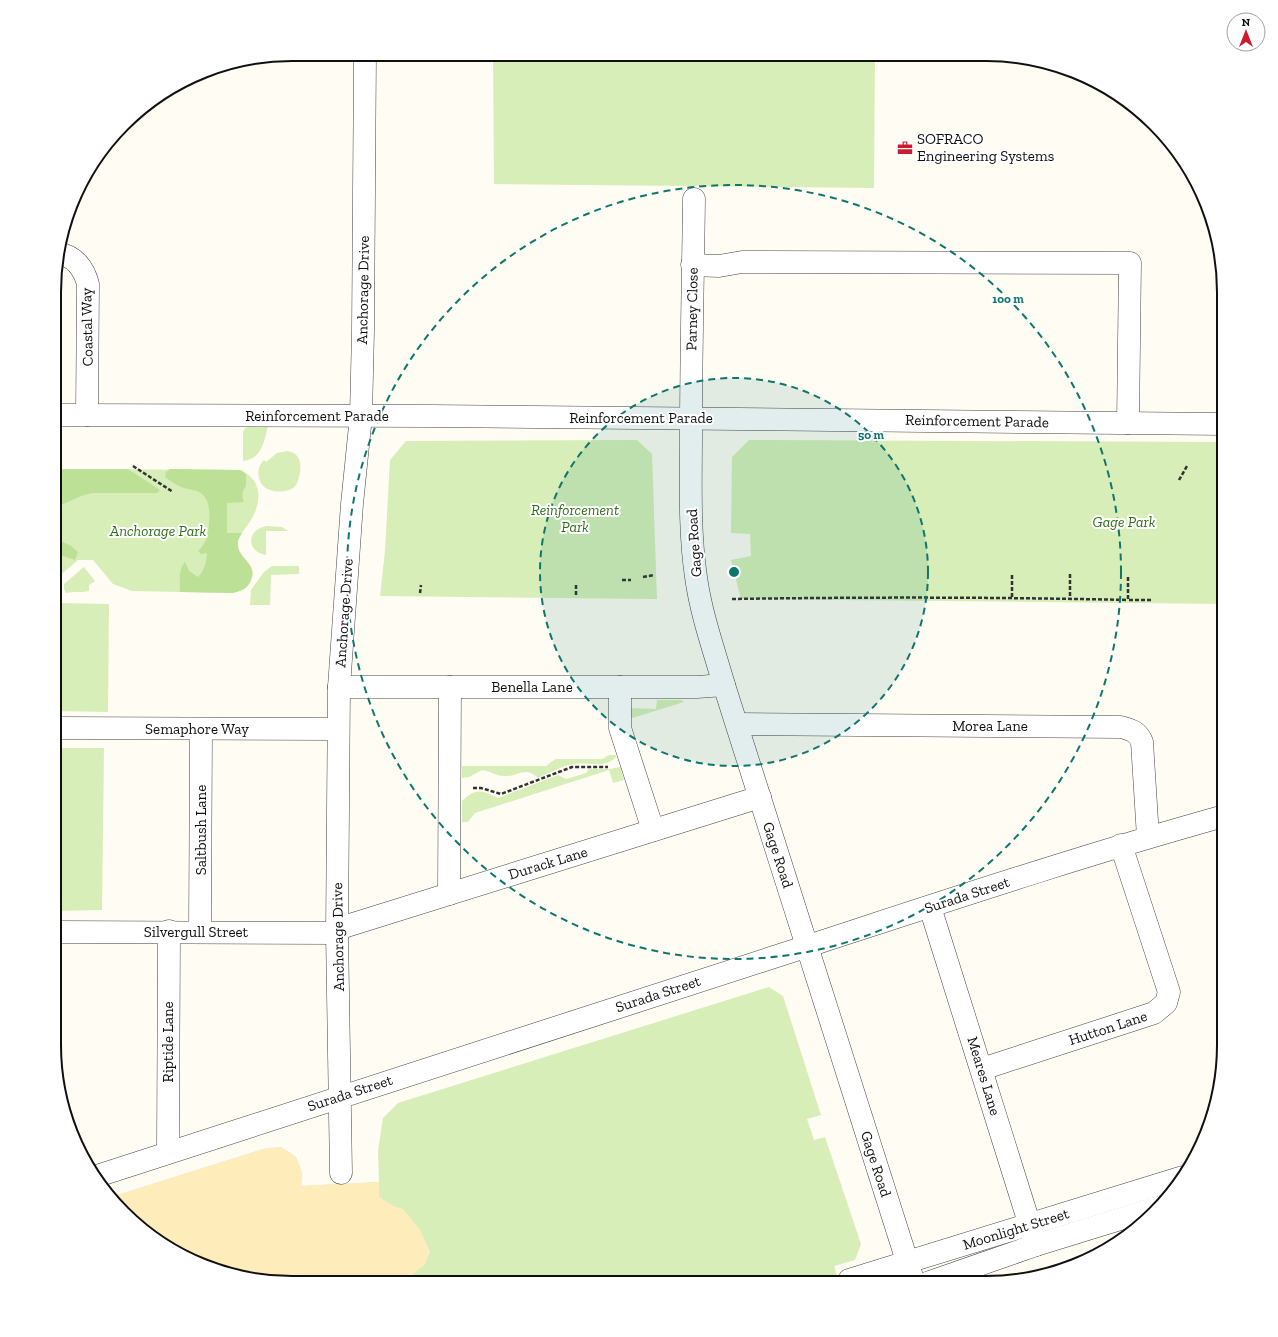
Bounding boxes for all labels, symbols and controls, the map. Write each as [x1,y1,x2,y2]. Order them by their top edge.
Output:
north arrow [1226,12,1266,52]
text: N [1242,16,1251,29]
place label: SOFRACO Engineering Systems [917,130,1054,165]
office icon: SOFRACO Engineering Systems [896,139,914,157]
street label: Anchorage Drive [353,235,373,345]
street label: Parney Close [682,267,702,351]
street label: Coastal Way [77,287,97,367]
text: 100 m [992,292,1024,306]
street label: Reinforcement Parade [245,407,389,425]
street label: Reinforcement Parade [569,409,713,427]
street label: Reinforcement Parade [905,411,1049,431]
text: 50 m [858,428,884,442]
park label: Reinforcement Park [531,501,619,536]
street label: Gage Road [683,507,705,578]
park label: Gage Park [1093,513,1156,531]
park label: Anchorage Park [109,522,207,540]
street label: Anchorage Drive [331,558,357,668]
centre of rings [727,565,741,579]
street label: Benella Lane [491,678,573,696]
street label: Morea Lane [952,717,1028,735]
street label: Semaphore Way [145,720,249,738]
street label: Saltbush Lane [192,785,210,875]
street label: Gage Road [759,820,797,891]
street label: Durack Lane [506,842,590,884]
street label: Surada Street [922,873,1012,917]
street label: Anchorage Drive [328,882,348,992]
street label: Silvergull Street [144,923,249,941]
street label: Surada Street [613,972,703,1016]
street label: Riptide Lane [159,1001,177,1083]
street label: Hutton Lane [1067,1007,1149,1049]
street label: Meares Lane [963,1034,1005,1118]
street label: Surada Street [305,1071,395,1115]
street label: Gage Road [857,1129,895,1200]
street label: Moonlight Street [961,1204,1072,1254]

